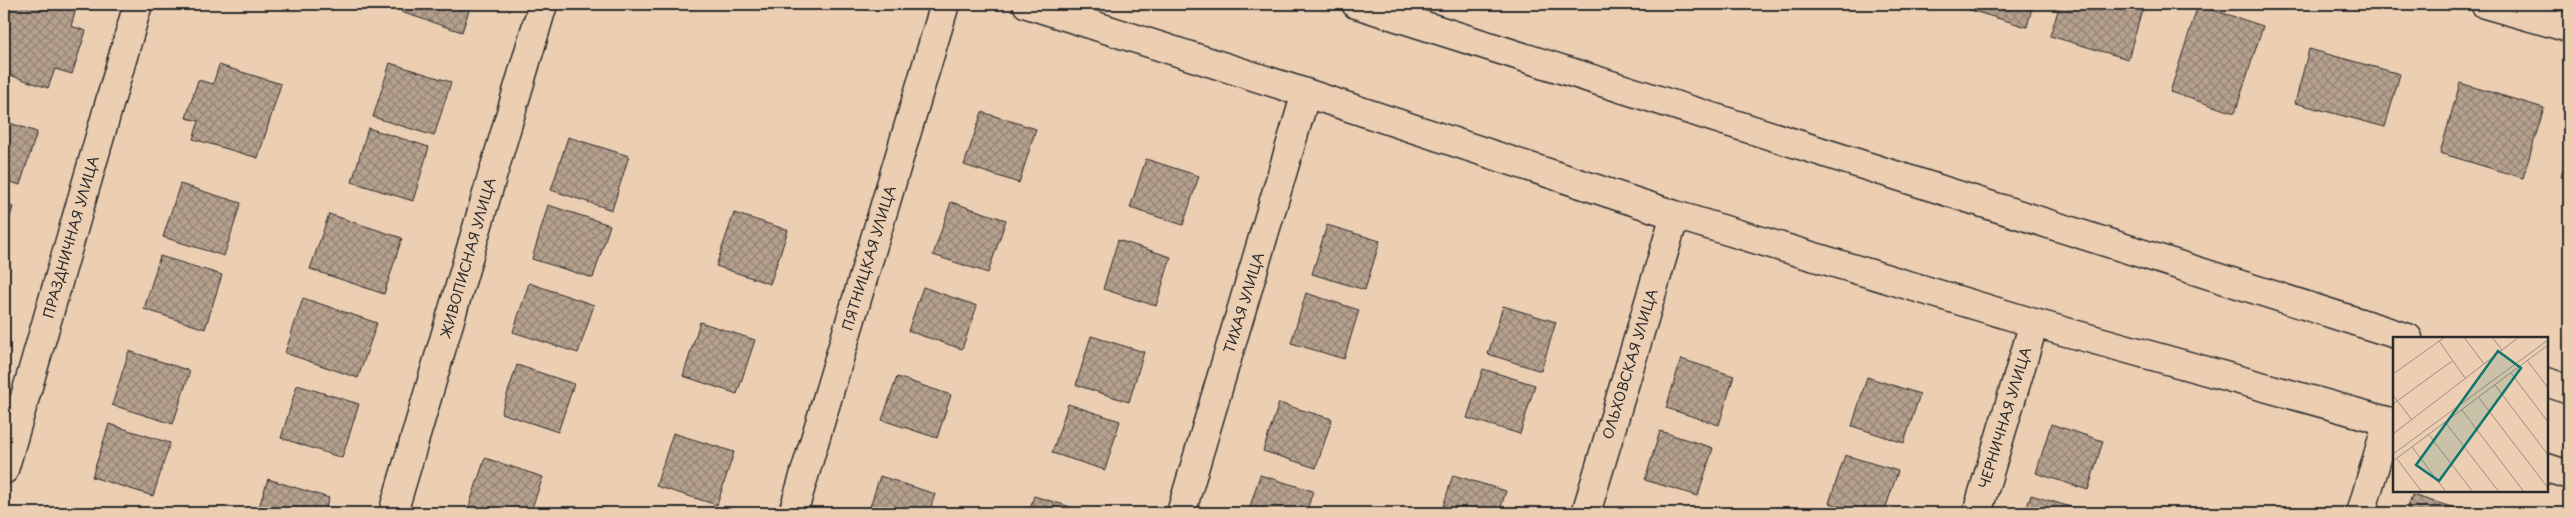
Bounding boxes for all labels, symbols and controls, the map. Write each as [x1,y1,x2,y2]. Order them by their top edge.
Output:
street label: ПРАЗДНИЧНАЯ УЛИЦА [37,153,104,321]
street label: ЖИВОПИСНАЯ УЛИЦА [435,175,501,341]
street label: ПЯТНИЦКАЯ УЛИЦА [836,183,901,333]
street label: ТИХАЯ УЛИЦА [1218,249,1269,356]
street label: ОЛЬХОВСКАЯ УЛИЦА [1597,286,1663,442]
inset map [2393,337,2548,492]
street label: ЧЕРНИЧНАЯ УЛИЦА [1973,344,2036,491]

